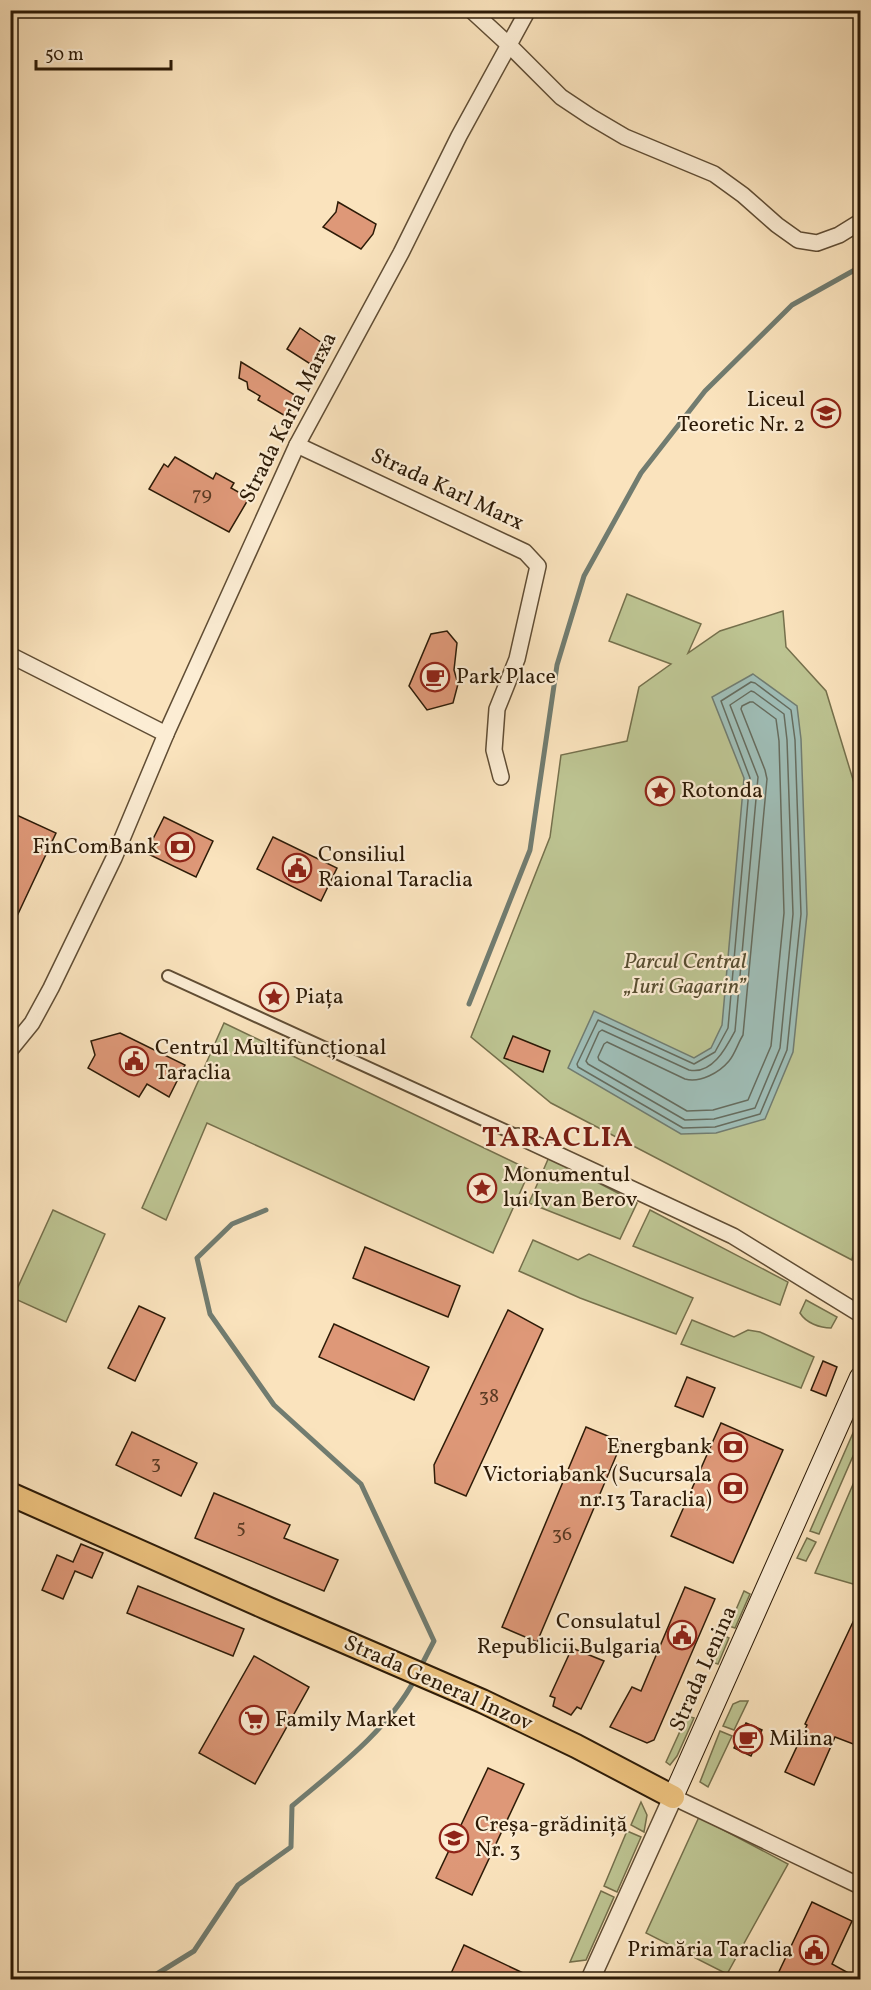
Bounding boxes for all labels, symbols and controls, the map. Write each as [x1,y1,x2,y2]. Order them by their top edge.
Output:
scale bar [36,33,171,71]
text: 50 m [45,43,84,68]
street label: Strada Karla Marxa [233,327,345,509]
place label: Liceul Teoretic Nr. 2 [677,385,805,441]
school or university icon: Liceul Teoretic Nr. 2 [810,397,842,429]
street label: Strada Karl Marx [365,441,529,539]
house number: 79 [192,481,212,509]
cafe icon: Park Place [419,661,451,693]
place label: Park Place [456,662,556,693]
place icon: Rotonda [644,775,676,807]
place label: Rotonda [681,776,763,807]
bank icon: FinComBank [164,831,196,863]
place label: FinComBank [32,832,159,863]
place label: Consiliul Raional Taraclia [318,840,473,896]
public building icon: Consiliul Raional Taraclia [281,852,313,884]
park label: Parcul Central „Iuri Gagarin” [623,947,747,1003]
place icon: Piața [258,981,290,1013]
place label: Piața [295,982,344,1013]
place label: Centrul Multifuncțional Taraclia [155,1033,386,1089]
public building icon: Centrul Multifuncțional Taraclia [118,1045,150,1077]
district label: TARACLIA [482,1119,634,1158]
place label: Monumentul lui Ivan Berov [503,1160,638,1216]
place icon: Monumentul lui Ivan Berov [466,1172,498,1204]
house number: 38 [479,1383,499,1411]
bank icon: Energbank [717,1431,749,1463]
place label: Energbank [607,1432,712,1463]
house number: 3 [151,1450,161,1478]
place label: Victoriabank (Sucursala nr.13 Taraclia) [483,1460,712,1516]
bank icon: Victoriabank (Sucursala nr.13 Taraclia) [717,1472,749,1504]
house number: 5 [236,1514,246,1542]
house number: 36 [552,1521,572,1549]
street label: Strada Lenina [663,1601,746,1737]
place label: Consulatul Republicii Bulgaria [477,1607,661,1663]
public building icon: Consulatul Republicii Bulgaria [666,1619,698,1651]
street label: Strada General Inzov [338,1628,538,1740]
supermarket icon: Family Market [238,1704,270,1736]
place label: Family Market [275,1705,416,1736]
cafe icon: Milina [732,1723,764,1755]
place label: Milina [769,1724,833,1755]
place label: Creșa-grădiniță Nr. 3 [475,1810,628,1866]
school or university icon: Creșa-grădiniță Nr. 3 [438,1822,470,1854]
public building icon: Primăria Taraclia [798,1934,830,1966]
place label: Primăria Taraclia [627,1935,793,1966]

